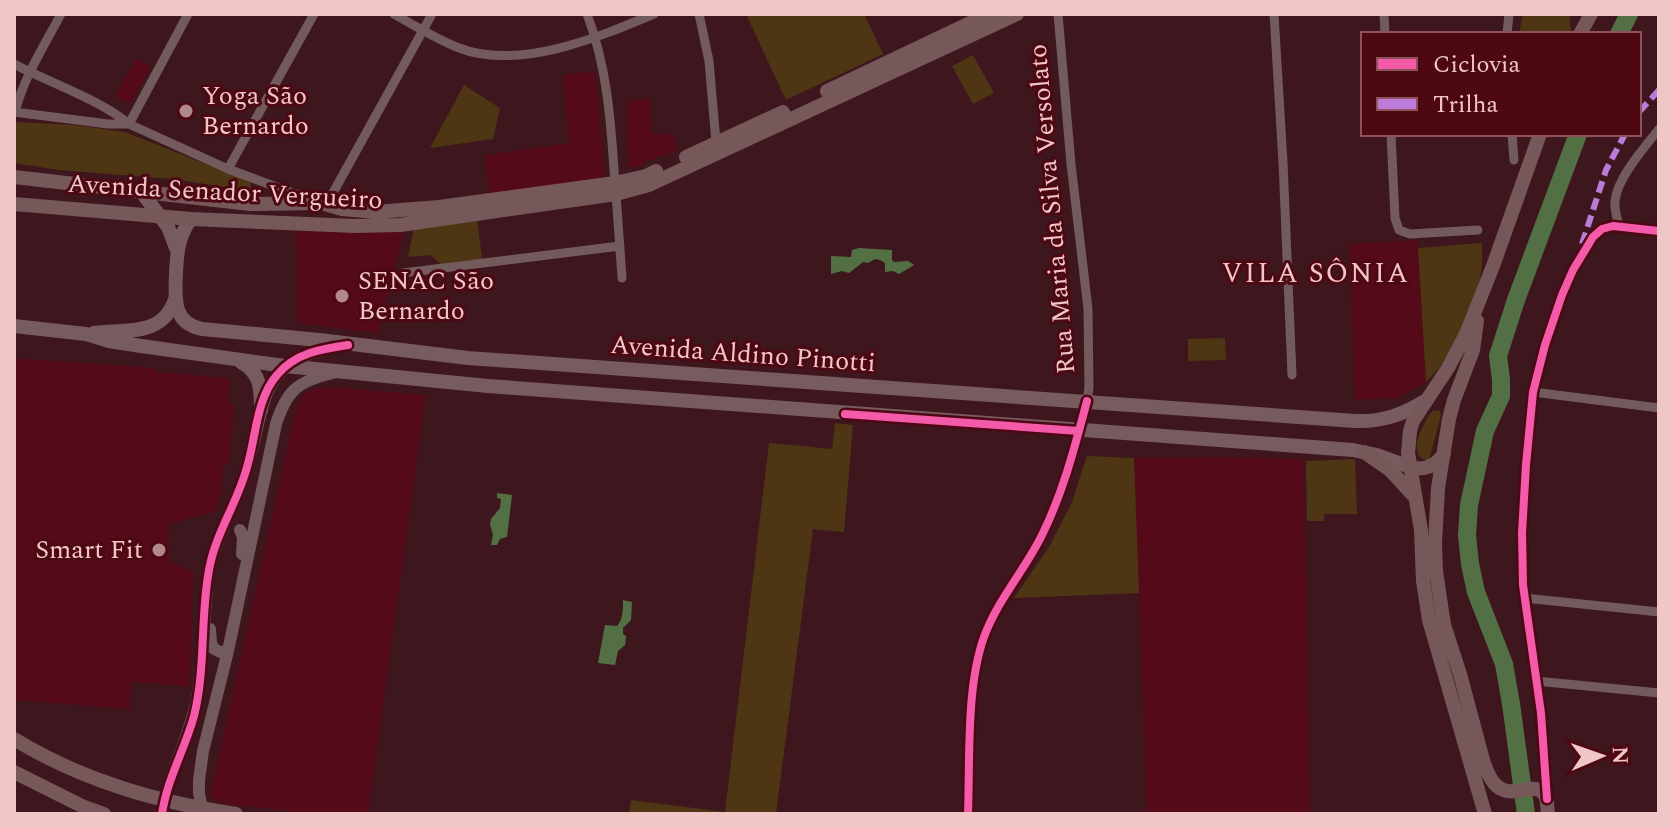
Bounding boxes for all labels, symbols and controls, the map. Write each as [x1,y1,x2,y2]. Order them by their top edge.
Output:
legend [1361,32,1641,136]
street label: Rua Maria da Silva Versolato [1018,42,1086,376]
text: Ciclovia [1433,47,1520,83]
place label: Yoga São Bernardo [202,76,309,146]
text: Trilha [1433,87,1498,123]
marker: Yoga São Bernardo [177,102,195,120]
street label: Avenida Senador Vergueiro [67,164,383,220]
district label: VILA SÔNIA [1222,252,1410,295]
place label: SENAC São Bernardo [358,261,494,331]
marker: SENAC São Bernardo [333,287,351,305]
street label: Avenida Aldino Pinotti [609,325,877,383]
place label: Smart Fit [35,530,143,570]
marker: Smart Fit [150,541,168,559]
north arrow [1561,716,1641,796]
text: N [1603,746,1636,765]

